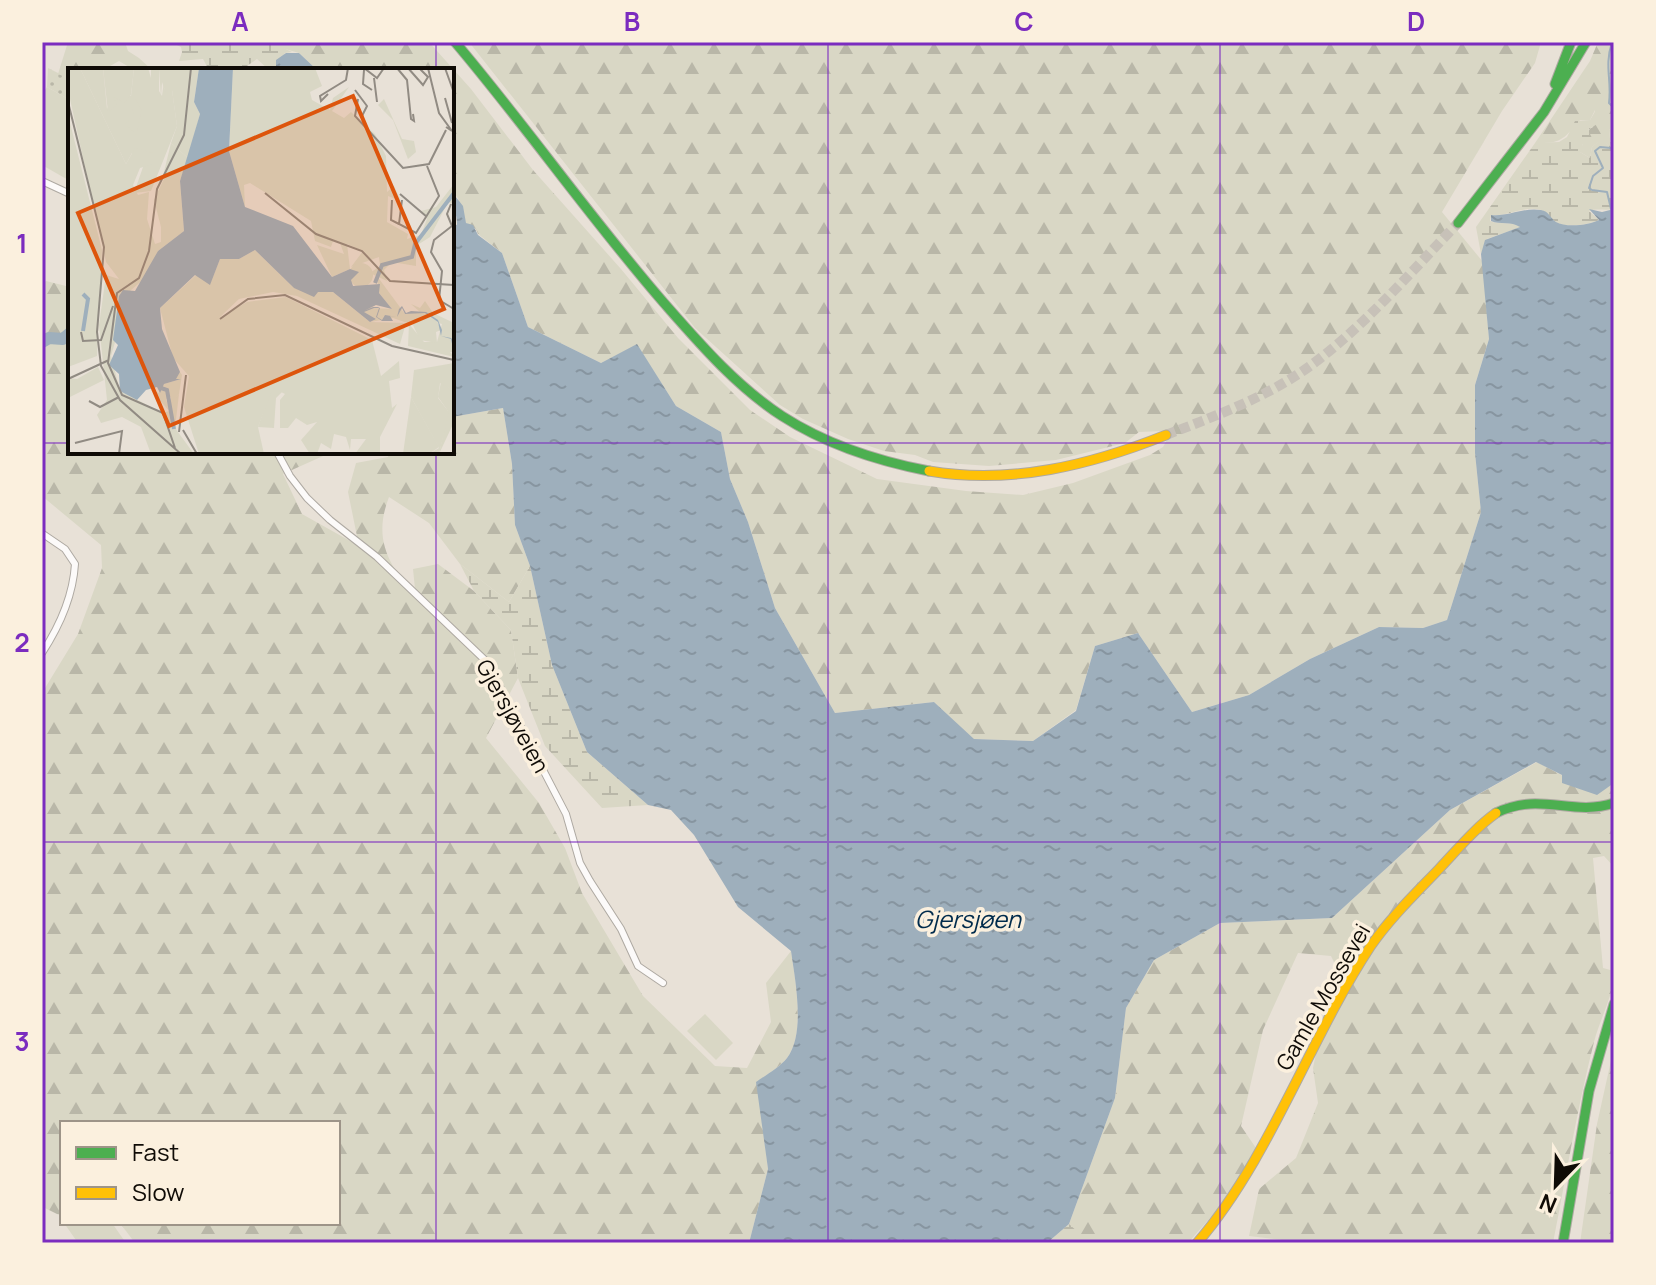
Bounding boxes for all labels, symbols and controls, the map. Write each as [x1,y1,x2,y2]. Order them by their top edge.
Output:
text: A [231,3,249,39]
text: B [624,3,640,39]
text: C [1014,3,1034,39]
text: D [1407,3,1425,39]
inset map [68,68,454,454]
text: 1 [16,225,28,261]
text: 2 [14,624,30,660]
street label: Gjersjøveien [469,654,557,778]
water label: Gjersjøen [915,902,1022,935]
street label: Gamle Mossevei [1269,918,1377,1076]
text: 3 [14,1023,30,1059]
legend [60,1121,340,1225]
text: Fast [132,1135,179,1168]
north arrow [1516,1145,1596,1225]
text: Slow [132,1175,185,1208]
text: N [1535,1187,1561,1220]

